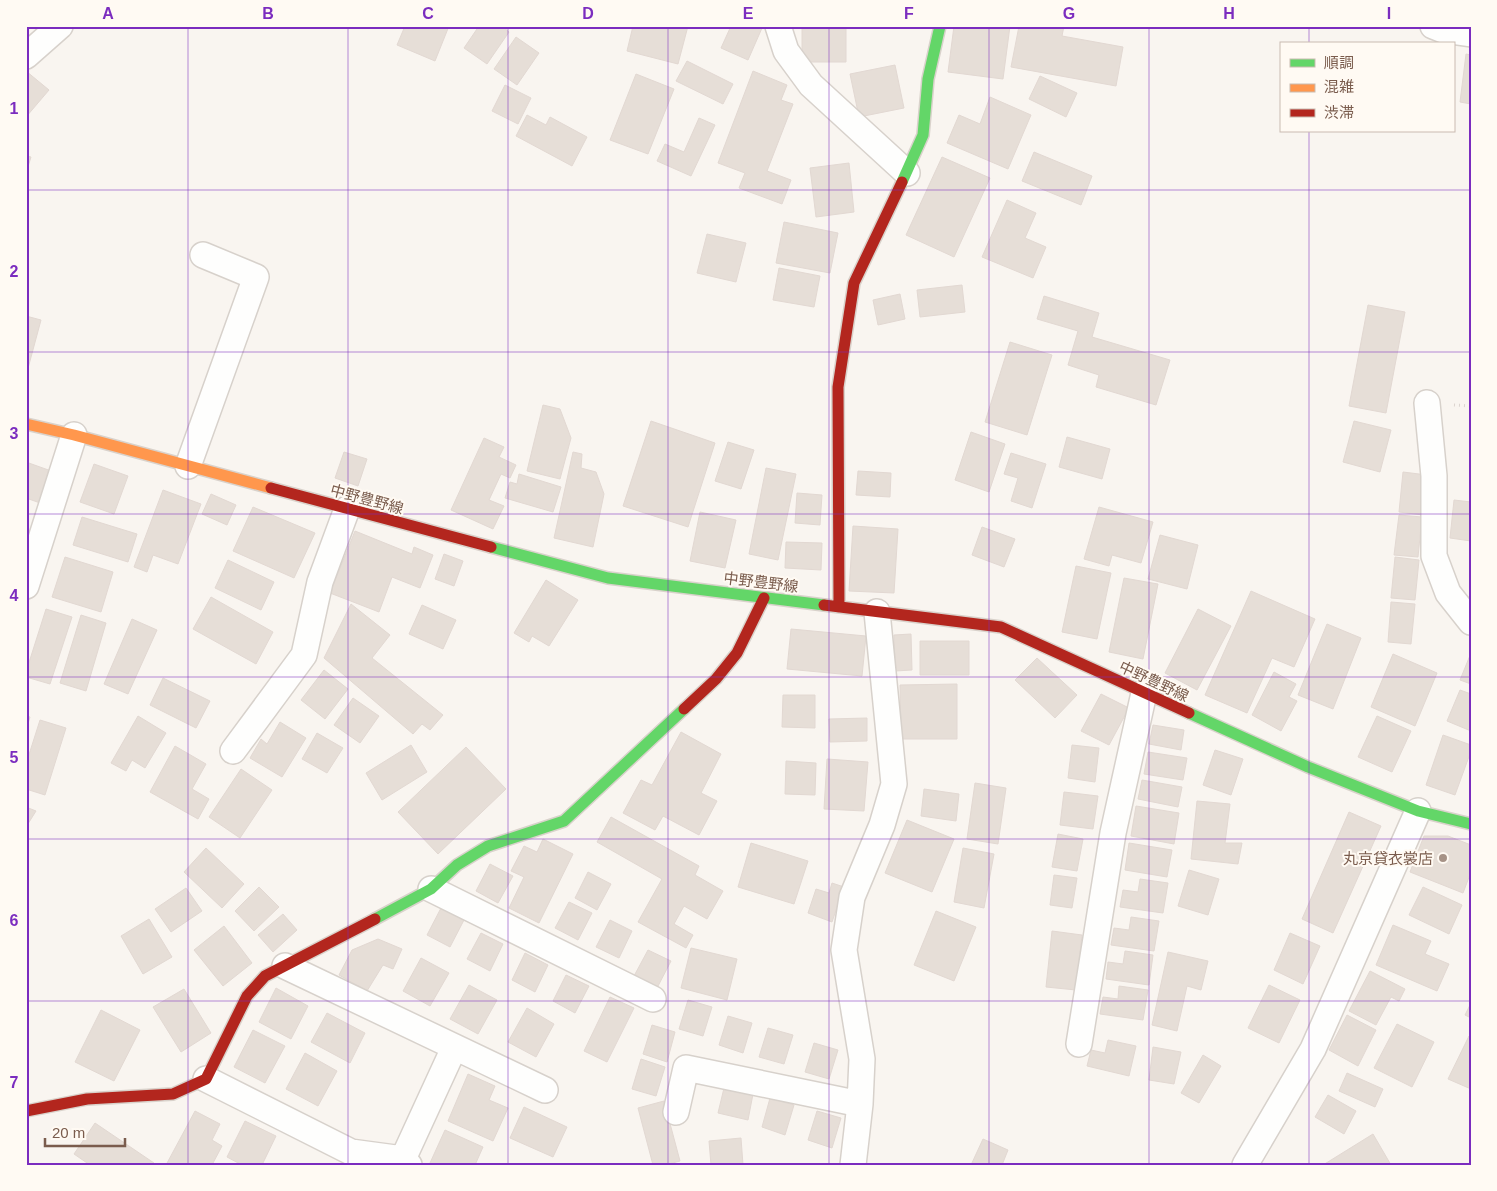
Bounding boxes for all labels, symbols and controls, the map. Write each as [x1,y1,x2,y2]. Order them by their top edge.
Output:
text: A [102,5,114,22]
text: B [262,5,274,22]
text: C [422,5,434,22]
text: D [582,5,594,22]
text: E [743,5,754,22]
text: F [904,5,914,22]
text: G [1063,5,1075,22]
text: H [1223,5,1235,22]
text: I [1387,5,1391,22]
legend [1280,42,1454,132]
text: 順調 [1324,54,1354,71]
text: 混雑 [1324,78,1354,95]
text: 1 [10,100,19,117]
text: 渋滞 [1324,104,1354,121]
text: 2 [10,263,19,280]
text: 3 [10,425,19,442]
street label: 中野豊野線 [329,481,405,517]
street label: 中野豊野線 [723,569,799,595]
text: 4 [10,587,19,604]
street label: 中野豊野線 [1116,657,1192,705]
text: 5 [10,749,19,766]
place label: 丸京貸衣裳店 [1343,850,1433,867]
marker: 丸京貸衣裳店 [1437,852,1449,864]
text: 6 [10,912,19,929]
text: 7 [10,1074,19,1091]
scale bar [45,1116,125,1148]
text: 20 m [52,1124,85,1141]

